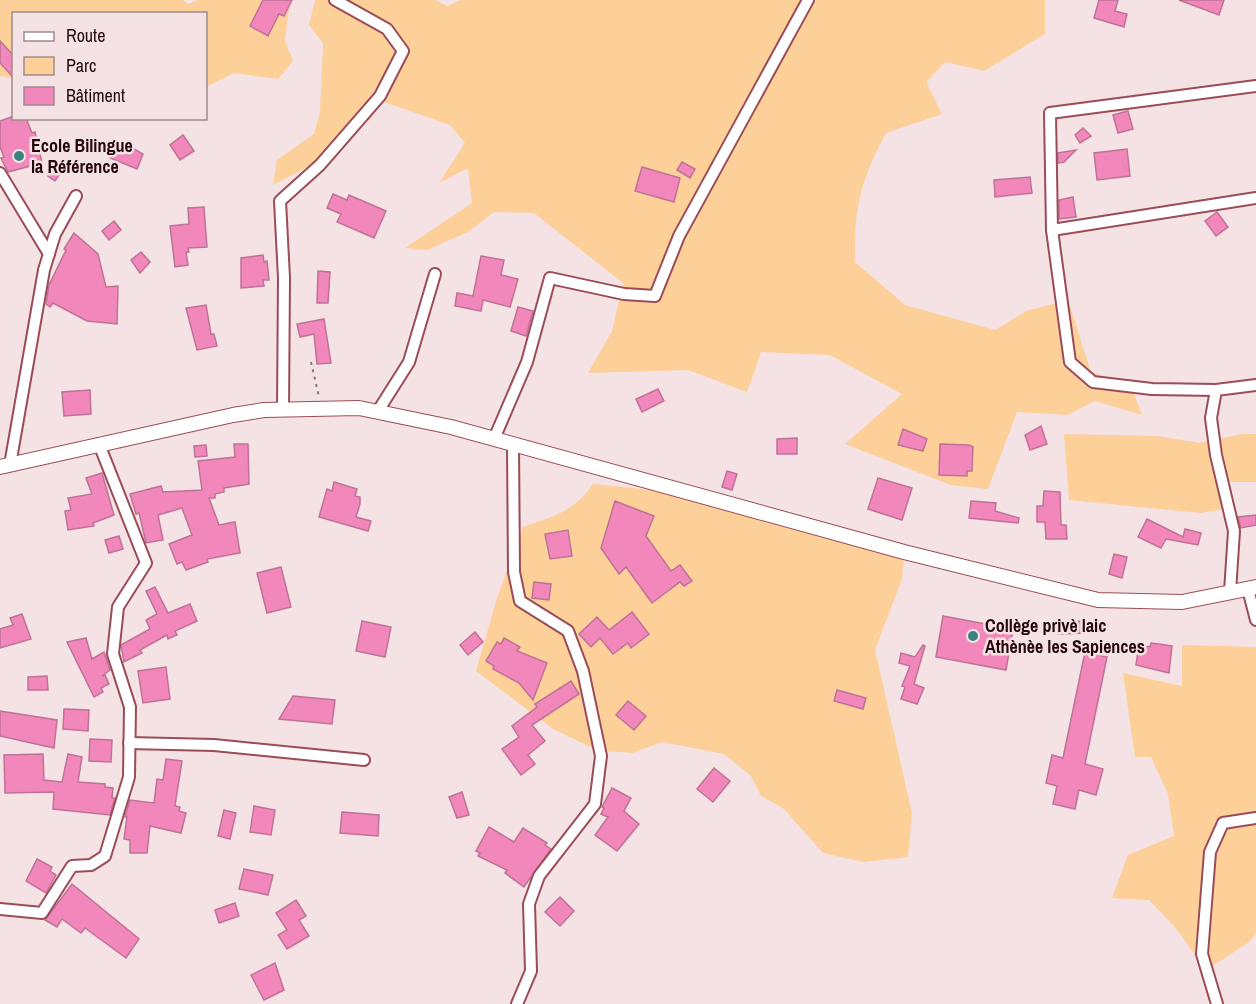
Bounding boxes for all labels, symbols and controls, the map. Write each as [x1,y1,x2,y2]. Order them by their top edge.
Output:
legend [12,12,207,120]
text: Route [66,23,105,48]
text: Parc [66,53,96,78]
text: Bâtiment [66,83,125,108]
place label: Ecole Bilingue la Référence [31,133,133,179]
marker: Ecole Bilingue la Référence [12,149,26,163]
place label: Collège privè laic Athènèe les Sapiences [985,613,1145,659]
marker: Collège privè laic Athènèe les Sapiences [966,629,980,643]

